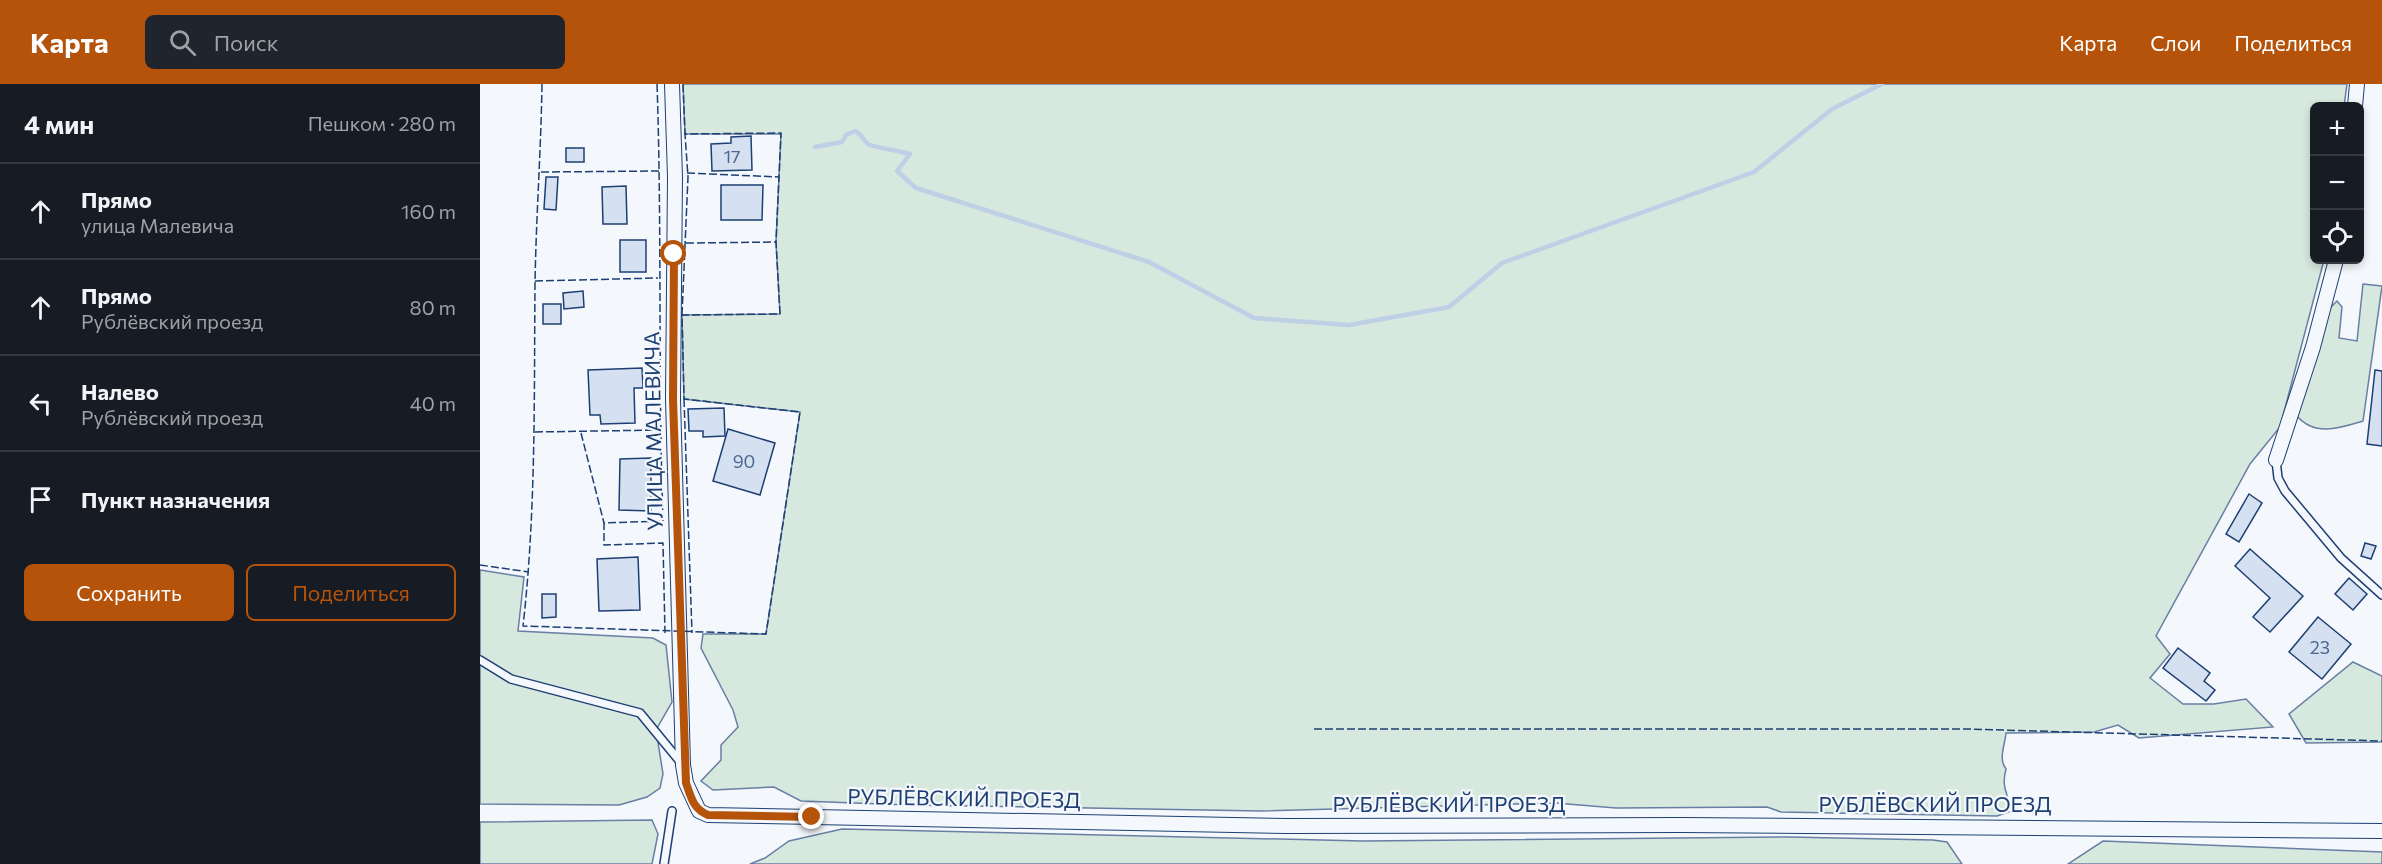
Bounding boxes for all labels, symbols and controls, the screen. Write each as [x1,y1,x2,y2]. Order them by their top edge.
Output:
search box [145,15,565,69]
text: Карта [30,25,109,59]
icon: search [166,26,199,59]
text: Поиск [214,29,278,56]
text: Карта [2059,30,2117,55]
text: Слои [2150,30,2201,55]
text: Поделиться [2234,30,2352,55]
map controls [2310,102,2364,264]
button: + [2310,102,2364,156]
text: 4 мин [24,108,94,139]
text: Пешком · 280 m [308,111,456,135]
house number: 17 [723,145,741,167]
button: − [2310,156,2364,210]
text: Прямо [81,186,152,213]
icon: ahead [24,195,57,228]
text: 160 m [401,199,456,223]
button: locate [2310,210,2364,264]
text: улица Малевича [81,213,234,237]
route start [660,240,686,266]
text: Прямо [81,282,152,309]
icon: ahead [24,291,57,324]
text: 80 m [410,295,456,319]
text: Рублёвский проезд [81,309,263,333]
street label: УЛИЦА МАЛЕВИЧА [638,331,667,531]
text: Налево [81,378,159,405]
icon: left [24,387,57,420]
text: 40 m [410,391,456,415]
text: Рублёвский проезд [81,405,263,429]
house number: 90 [733,450,755,472]
icon: arrive [24,483,57,516]
text: Пункт назначения [81,486,270,513]
button: Сохранить [24,564,234,621]
button: Поделиться [246,564,456,621]
house number: 23 [2310,636,2330,658]
street label: РУБЛЁВСКИЙ ПРОЕЗД [847,783,1081,812]
street label: РУБЛЁВСКИЙ ПРОЕЗД [1332,791,1566,816]
street label: РУБЛЁВСКИЙ ПРОЕЗД [1818,791,2052,816]
route end [798,803,824,829]

